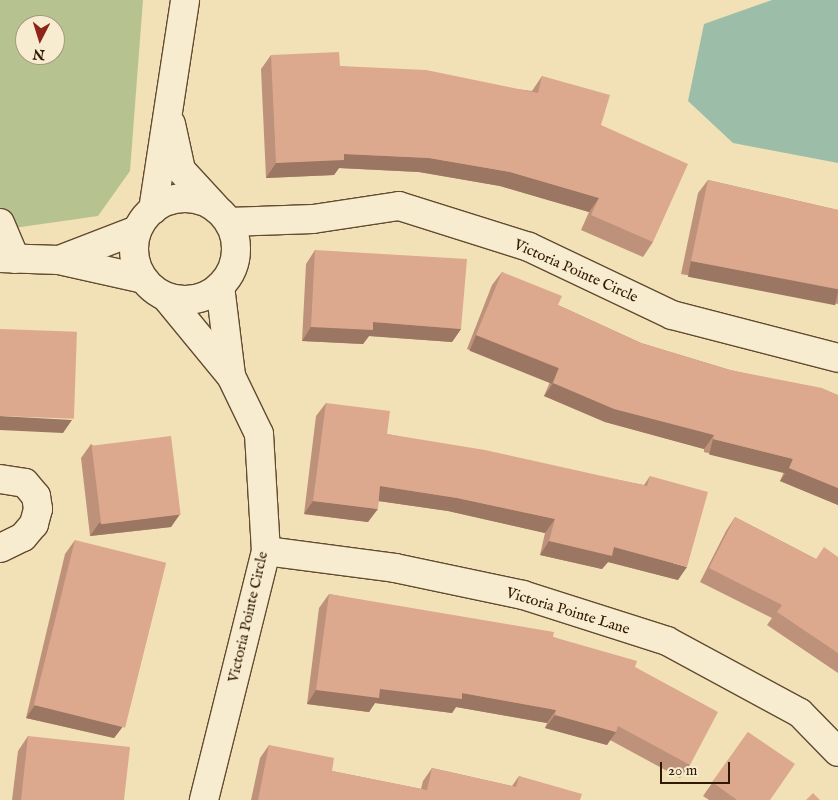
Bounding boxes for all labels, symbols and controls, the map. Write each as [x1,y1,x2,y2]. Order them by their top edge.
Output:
north arrow [15,15,65,65]
text: N [32,44,46,63]
street label: Victoria Pointe Circle [511,236,641,306]
street label: Victoria Pointe Circle [224,550,272,684]
street label: Victoria Pointe Lane [504,584,632,638]
scale bar [663,752,733,784]
text: 20 m [668,761,697,780]

